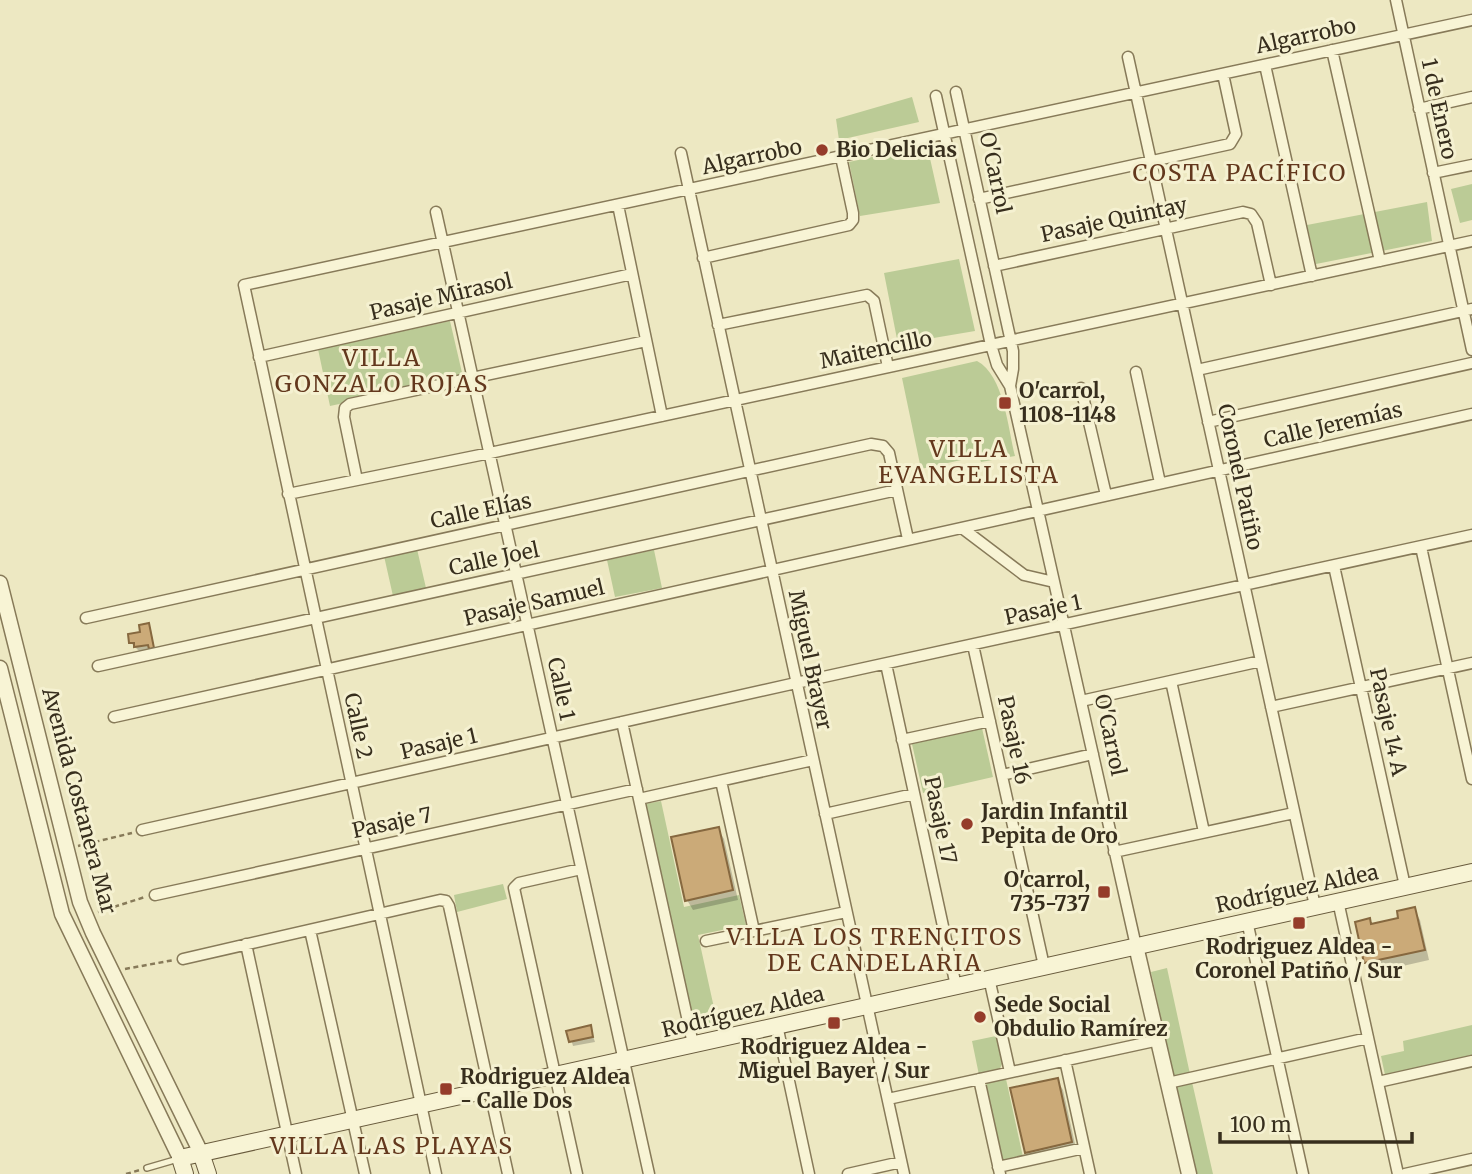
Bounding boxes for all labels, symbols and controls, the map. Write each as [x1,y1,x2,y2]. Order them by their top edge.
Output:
street label: Algarrobo [1253,12,1358,59]
street label: 1 de Enero [1416,56,1463,162]
street label: O'Carrol [974,130,1017,217]
street label: Algarrobo [699,133,804,180]
place label: Bio Delicias [836,136,957,163]
marker: Bio Delicias [814,142,830,158]
district label: COSTA PACÍFICO [1133,158,1347,187]
street label: Pasaje Quintay [1038,191,1190,248]
street label: Pasaje Mirasol [367,267,515,326]
street label: Maitencillo [817,324,934,375]
district label: VILLA GONZALO ROJAS [275,343,489,398]
place label: O'carrol, 1108-1148 [1019,377,1116,428]
marker: O'carrol, 1108-1148 [997,395,1013,411]
street label: Calle Jeremías [1261,395,1405,454]
street label: Coronel Patiño [1212,401,1269,552]
district label: VILLA EVANGELISTA [878,434,1060,489]
street label: Calle Elías [428,487,534,534]
street label: Calle Joel [446,536,542,581]
street label: Pasaje Samuel [461,573,607,632]
street label: Miguel Brayer [783,588,838,732]
street label: Pasaje 1 [1002,588,1084,631]
street label: Calle 1 [542,655,581,723]
street label: Pasaje 14 A [1364,665,1413,778]
street label: Avenida Costanera Mar [36,684,123,917]
street label: Calle 2 [338,690,379,761]
street label: O'Carrol [1089,692,1132,779]
street label: Pasaje 16 [992,693,1037,787]
street label: Pasaje 1 [398,722,480,765]
street label: Pasaje 17 [918,774,963,866]
place label: Jardin Infantil Pepita de Oro [980,798,1128,849]
street label: Pasaje 7 [350,801,434,844]
marker: Jardin Infantil Pepita de Oro [959,816,975,832]
street label: Rodríguez Aldea [1213,858,1381,919]
place label: O'carrol, 735-737 [1004,866,1090,917]
marker: O'carrol, 735-737 [1096,884,1112,900]
marker: Rodriguez Aldea - Coronel Patiño / Sur [1291,915,1307,931]
district label: VILLA LOS TRENCITOS DE CANDELARIA [726,922,1023,977]
place label: Rodriguez Aldea - Coronel Patiño / Sur [1196,933,1403,984]
street label: Rodríguez Aldea [659,980,827,1043]
place label: Sede Social Obdulio Ramírez [994,991,1168,1042]
marker: Sede Social Obdulio Ramírez [972,1009,988,1025]
marker: Rodriguez Aldea - Miguel Bayer / Sur [826,1015,842,1031]
place label: Rodriguez Aldea - Miguel Bayer / Sur [738,1033,930,1084]
place label: Rodriguez Aldea - Calle Dos [460,1063,630,1114]
marker: Rodriguez Aldea - Calle Dos [438,1081,454,1097]
scale bar [1220,1100,1412,1144]
text: 100 m [1230,1111,1292,1138]
district label: VILLA LAS PLAYAS [269,1131,514,1160]

